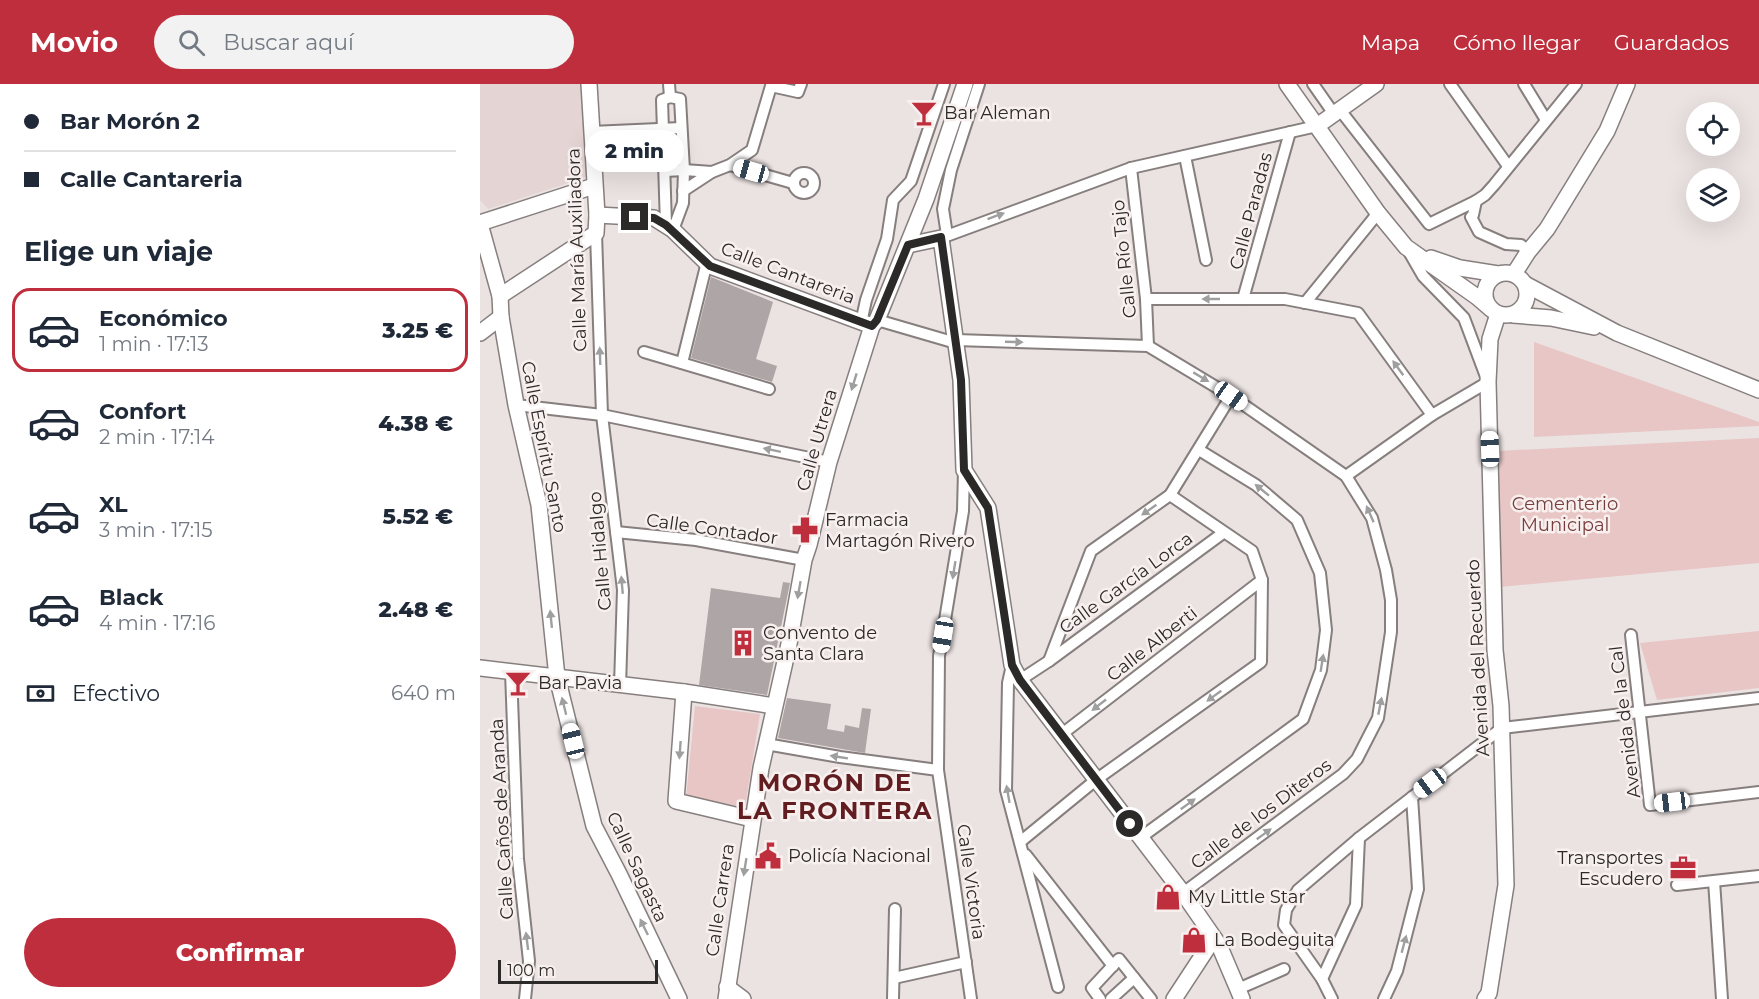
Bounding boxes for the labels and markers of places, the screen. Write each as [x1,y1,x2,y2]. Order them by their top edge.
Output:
bar icon: Bar Aleman [909,98,939,128]
place label: Bar Aleman [944,102,1051,124]
place label: Farmacia Martagón Rivero [825,509,975,552]
pharmacy icon: Farmacia Martagón Rivero [790,515,820,545]
place label: Convento de Santa Clara [763,622,877,665]
building icon: Convento de Santa Clara [728,628,758,658]
bar icon: Bar Pavia [503,668,533,698]
place label: Bar Pavia [538,672,622,694]
public building icon: Policía Nacional [753,841,783,871]
place label: Policía Nacional [788,845,931,867]
place label: Transportes Escudero [1557,847,1663,890]
office icon: Transportes Escudero [1668,853,1698,883]
shop icon: My Little Star [1153,882,1183,912]
place label: My Little Star [1188,886,1306,908]
shop icon: La Bodeguita [1179,925,1209,955]
place label: La Bodeguita [1214,929,1335,951]

